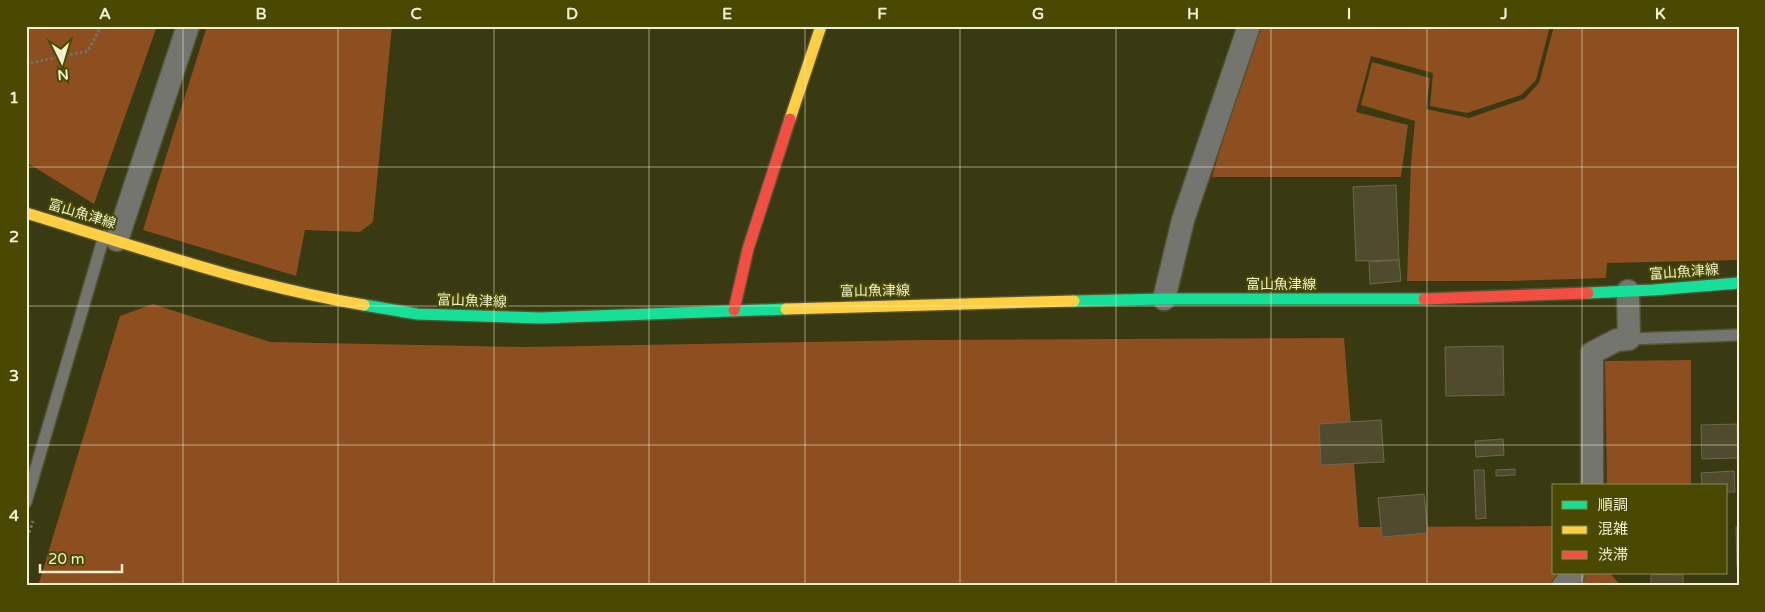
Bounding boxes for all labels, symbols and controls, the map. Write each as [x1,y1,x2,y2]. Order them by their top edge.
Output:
text: A [99,4,111,24]
text: B [255,4,267,24]
text: C [410,4,422,24]
text: D [566,4,578,24]
text: E [722,4,732,24]
text: F [877,4,887,24]
text: G [1032,4,1044,24]
text: H [1187,4,1199,24]
text: I [1347,4,1351,24]
text: J [1499,4,1508,24]
text: K [1655,4,1666,24]
north arrow [38,38,88,88]
text: N [57,65,69,83]
text: 1 [9,88,19,108]
street label: 富山魚津線 [46,196,118,232]
text: 2 [9,227,19,247]
street label: 富山魚津線 [1648,261,1720,283]
street label: 富山魚津線 [1246,276,1316,293]
street label: 富山魚津線 [840,282,910,300]
street label: 富山魚津線 [437,291,507,311]
text: 3 [9,366,19,386]
legend [1552,484,1728,574]
text: 順調 [1598,496,1628,514]
text: 4 [9,506,19,526]
text: 混雑 [1598,520,1628,538]
scale bar [40,542,122,574]
text: 渋滞 [1598,546,1628,564]
text: 20 m [48,550,85,568]

